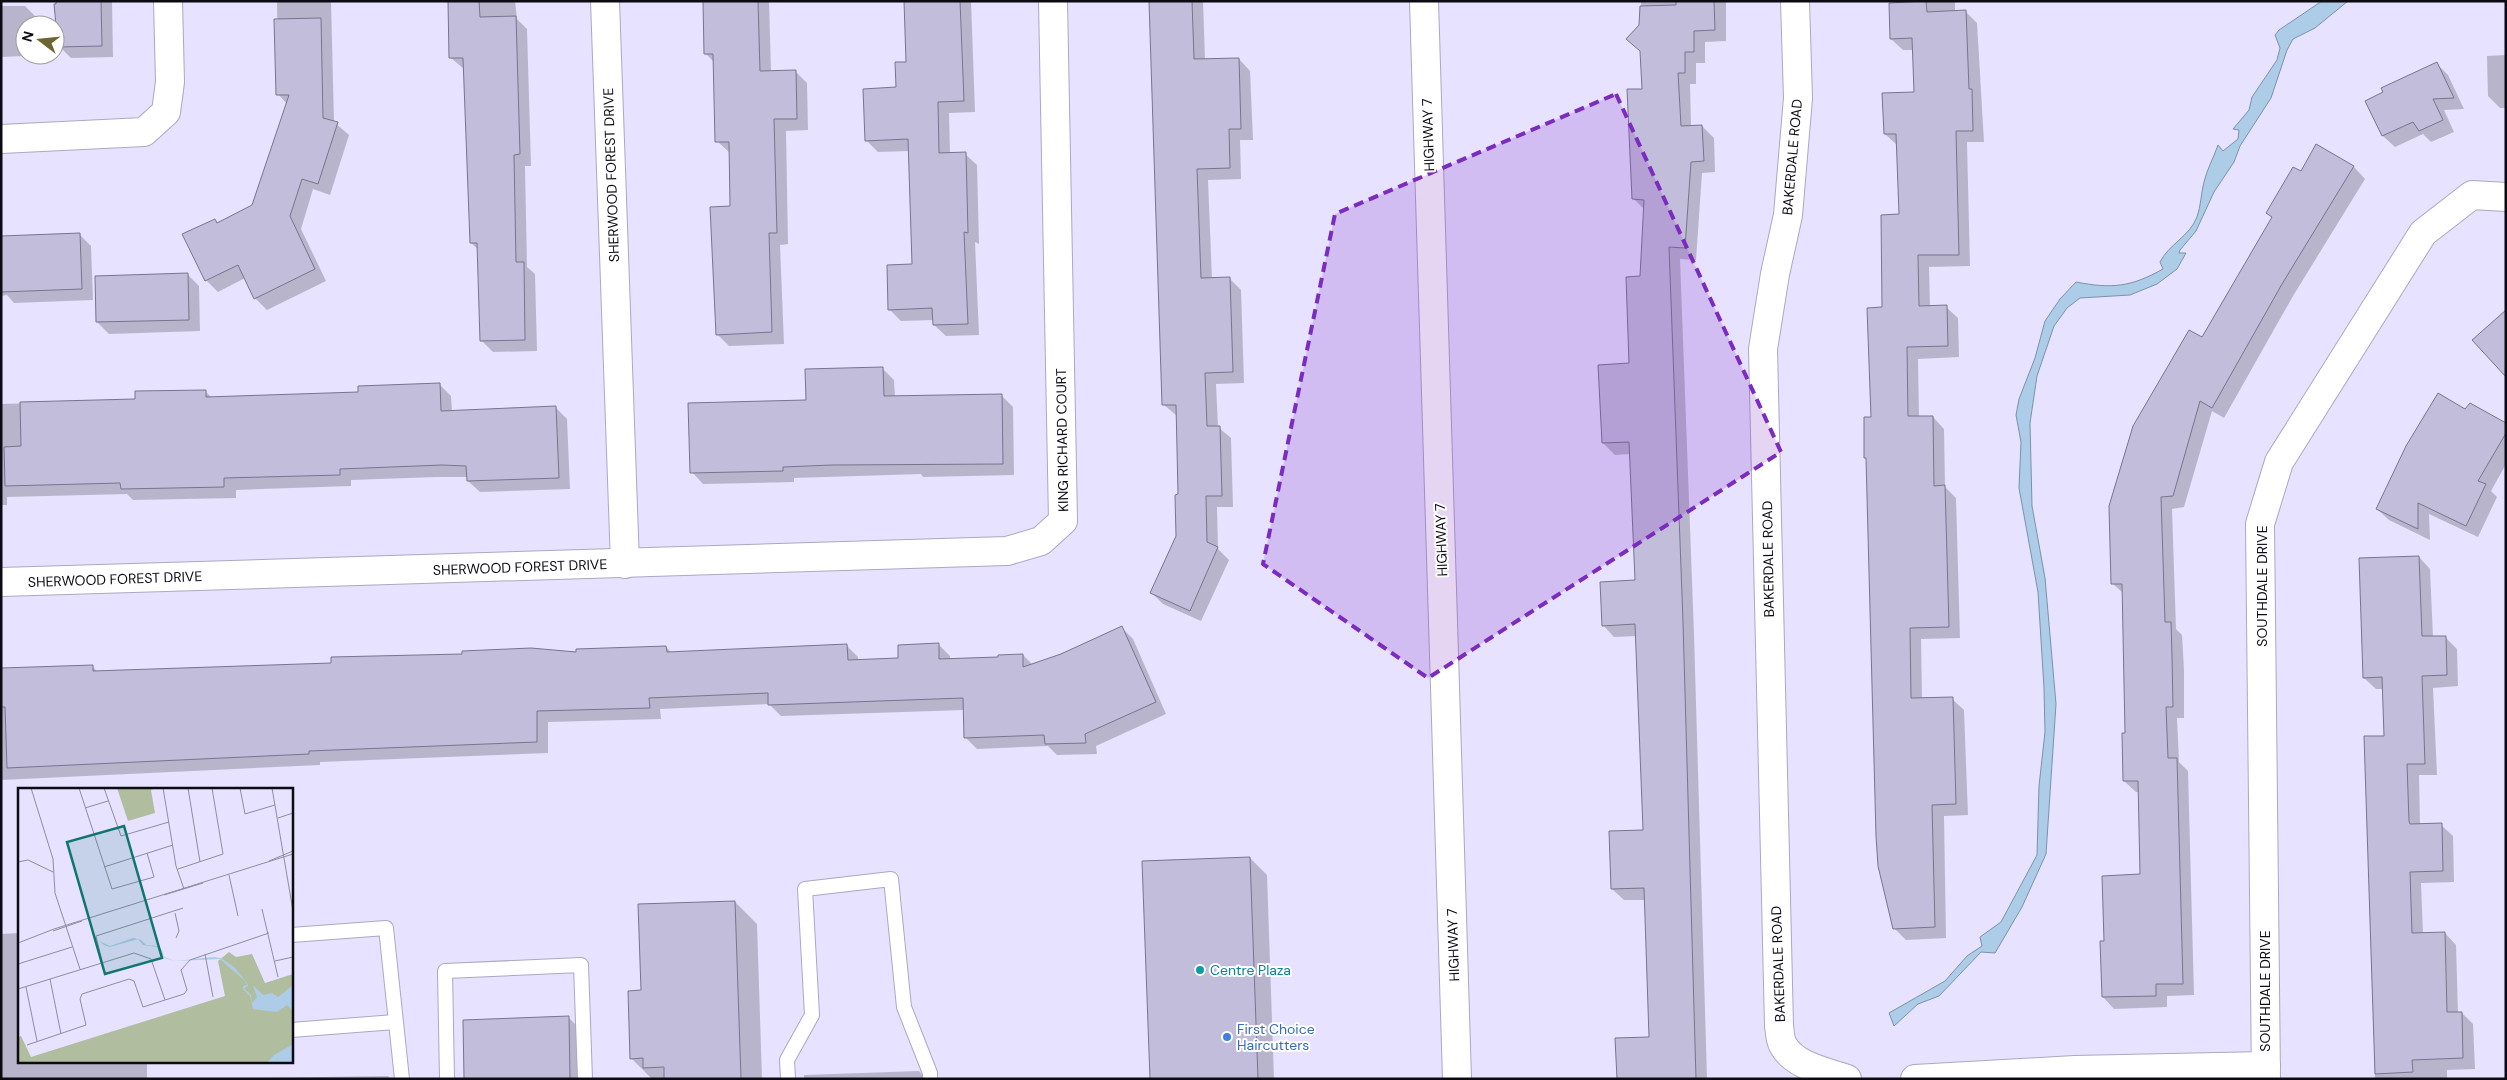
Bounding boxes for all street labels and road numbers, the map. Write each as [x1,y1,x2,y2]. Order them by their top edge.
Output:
street label: SHERWOOD FOREST DRIVE [599,87,623,262]
street label: HIGHWAY 7 [1418,98,1438,172]
street label: BAKERDALE ROAD [1778,98,1806,216]
street label: KING RICHARD COURT [1052,368,1072,512]
street label: BAKERDALE ROAD [1758,501,1778,617]
street label: HIGHWAY 7 [1431,503,1451,577]
street label: SOUTHDALE DRIVE [2253,525,2271,647]
street label: SHERWOOD FOREST DRIVE [433,555,608,579]
street label: SHERWOOD FOREST DRIVE [28,567,203,591]
street label: BAKERDALE ROAD [1767,905,1789,1023]
street label: HIGHWAY 7 [1443,908,1463,982]
street label: SOUTHDALE DRIVE [2256,930,2274,1052]

